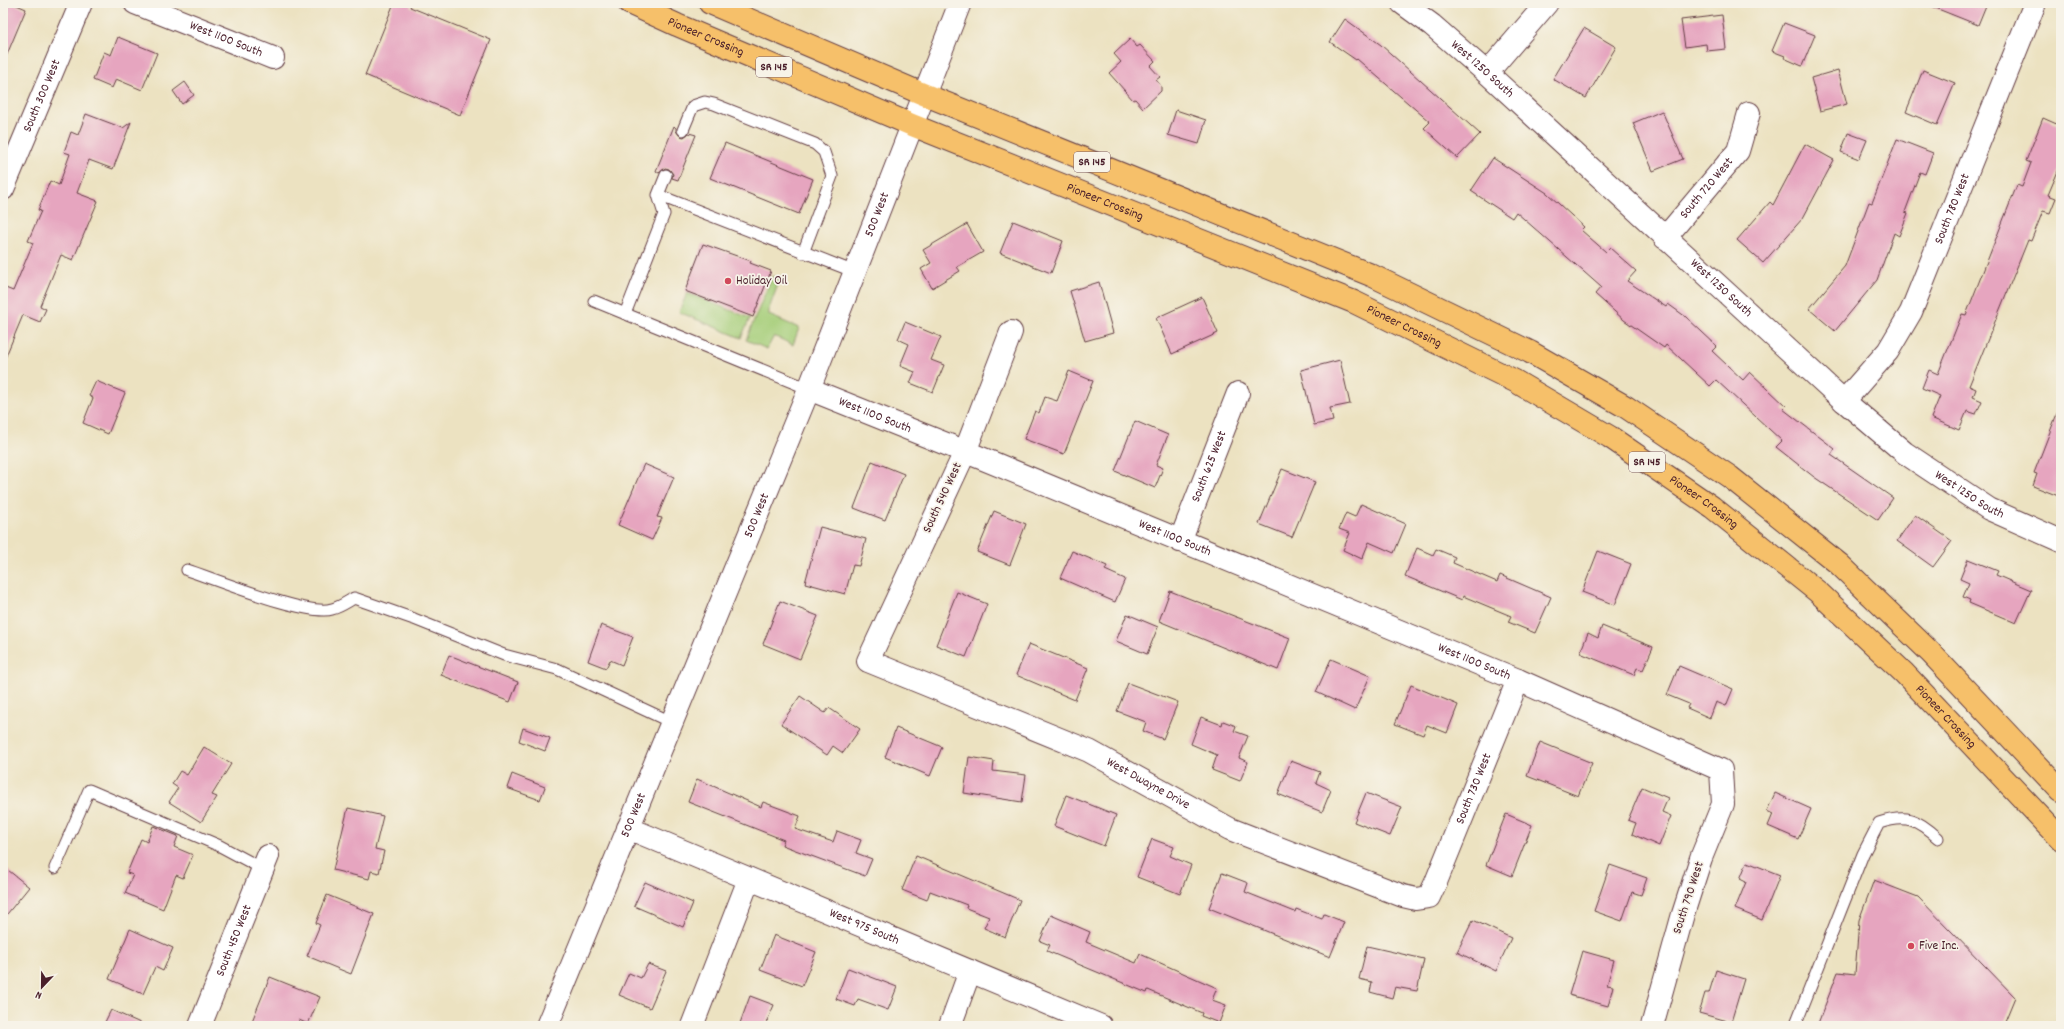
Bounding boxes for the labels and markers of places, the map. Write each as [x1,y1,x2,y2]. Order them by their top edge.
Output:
place label: Holiday Oil [736,272,787,291]
marker: Holiday Oil [723,276,733,286]
place label: Five Inc. [1919,937,1959,956]
marker: Five Inc. [1906,941,1916,951]

